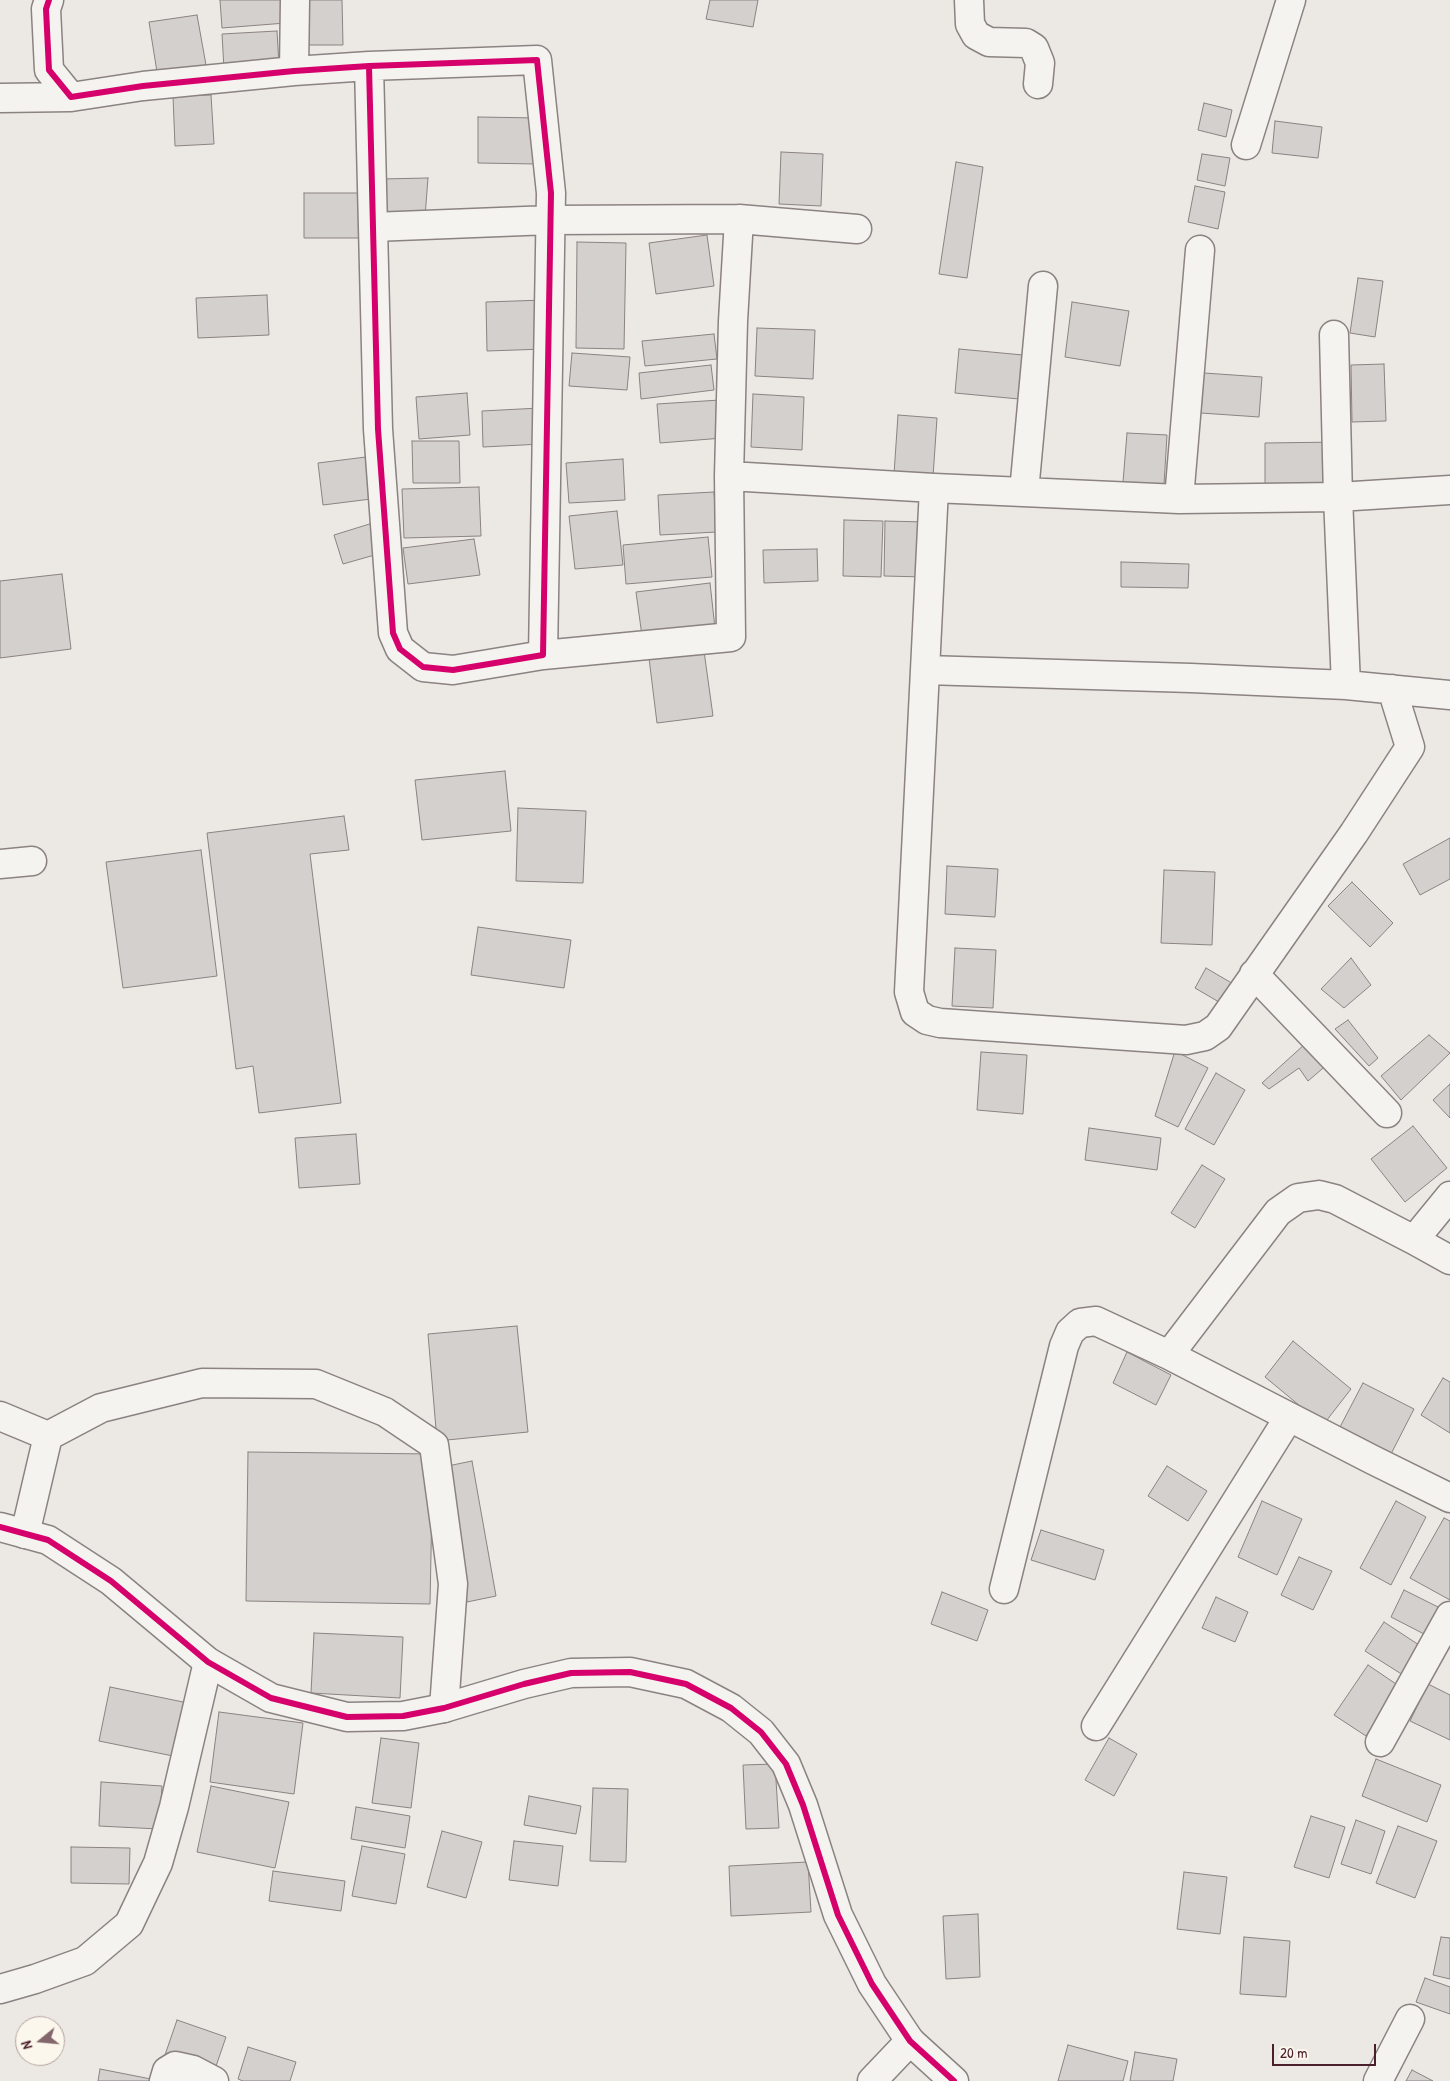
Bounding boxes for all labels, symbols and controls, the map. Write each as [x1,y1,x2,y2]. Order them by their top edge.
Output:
north arrow [15,2016,65,2066]
scale bar [1275,2034,1379,2066]
text: N [16,2039,36,2052]
text: 20 m [1280,2042,1307,2063]

